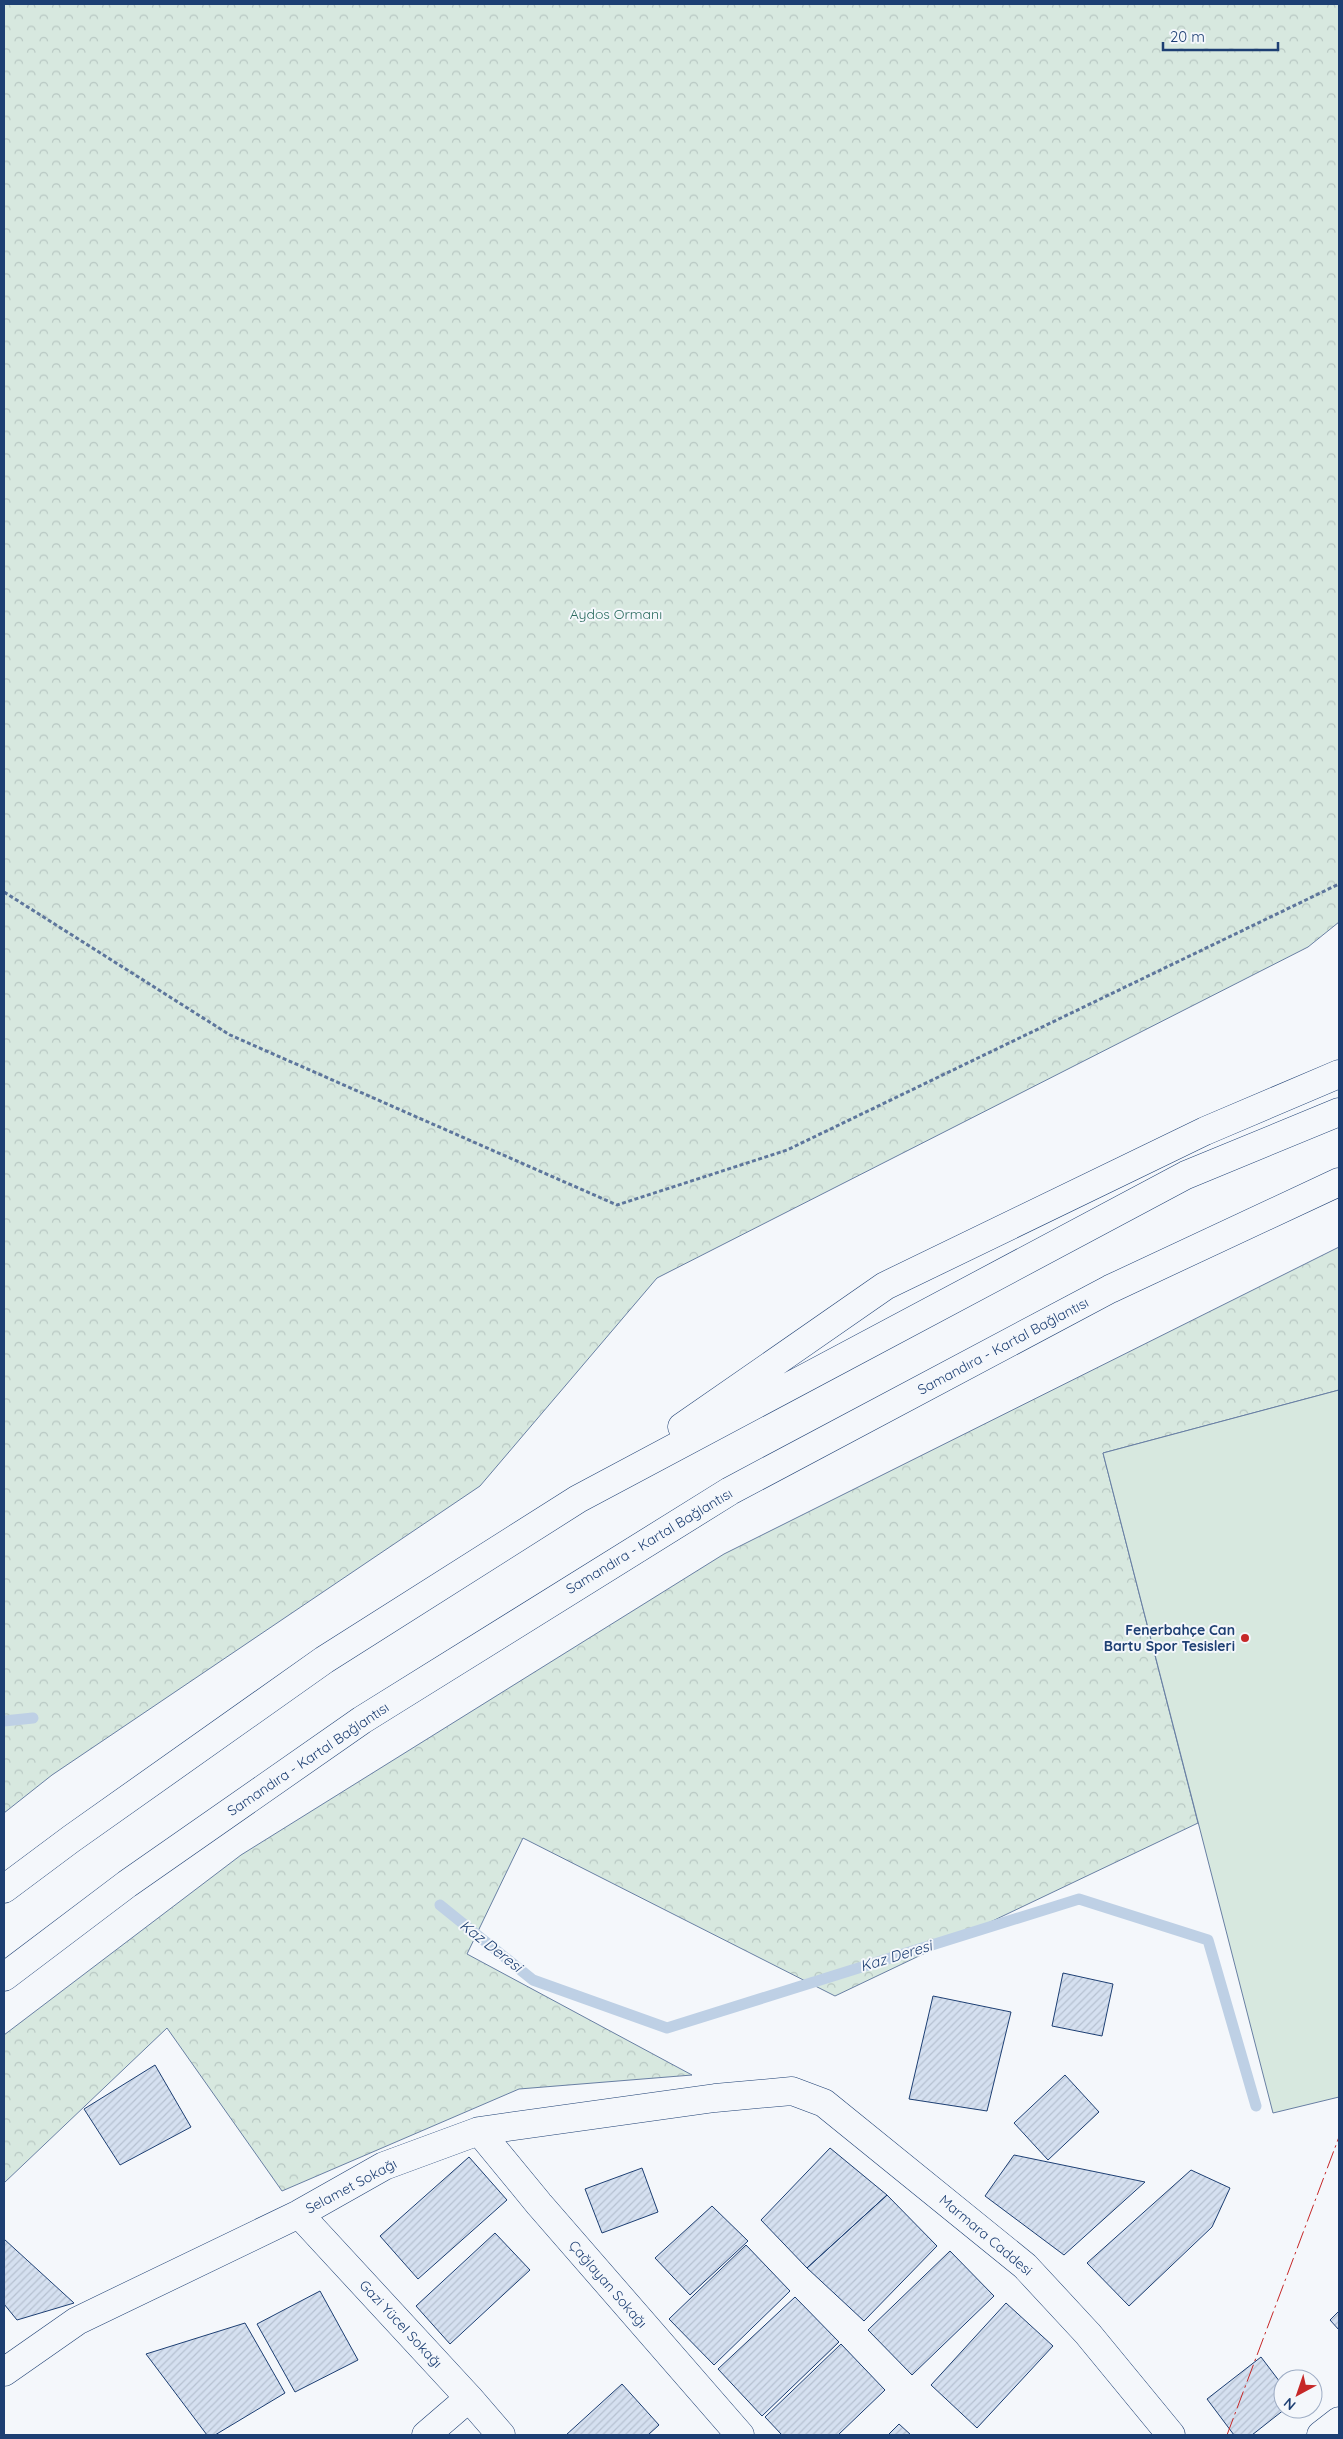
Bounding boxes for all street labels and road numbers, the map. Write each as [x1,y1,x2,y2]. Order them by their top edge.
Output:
street label: Samandıra - Kartal Bağlantısı [914,1293,1092,1399]
street label: Samandıra - Kartal Bağlantısı [562,1484,736,1598]
street label: Samandıra - Kartal Bağlantısı [224,1698,392,1820]
street label: Selamet Sokağı [302,2154,400,2218]
street label: Marmara Caddesi [936,2191,1036,2279]
street label: Çağlayan Sokağı [565,2236,651,2332]
street label: Gazi Yücel Sokağı [356,2276,446,2372]

